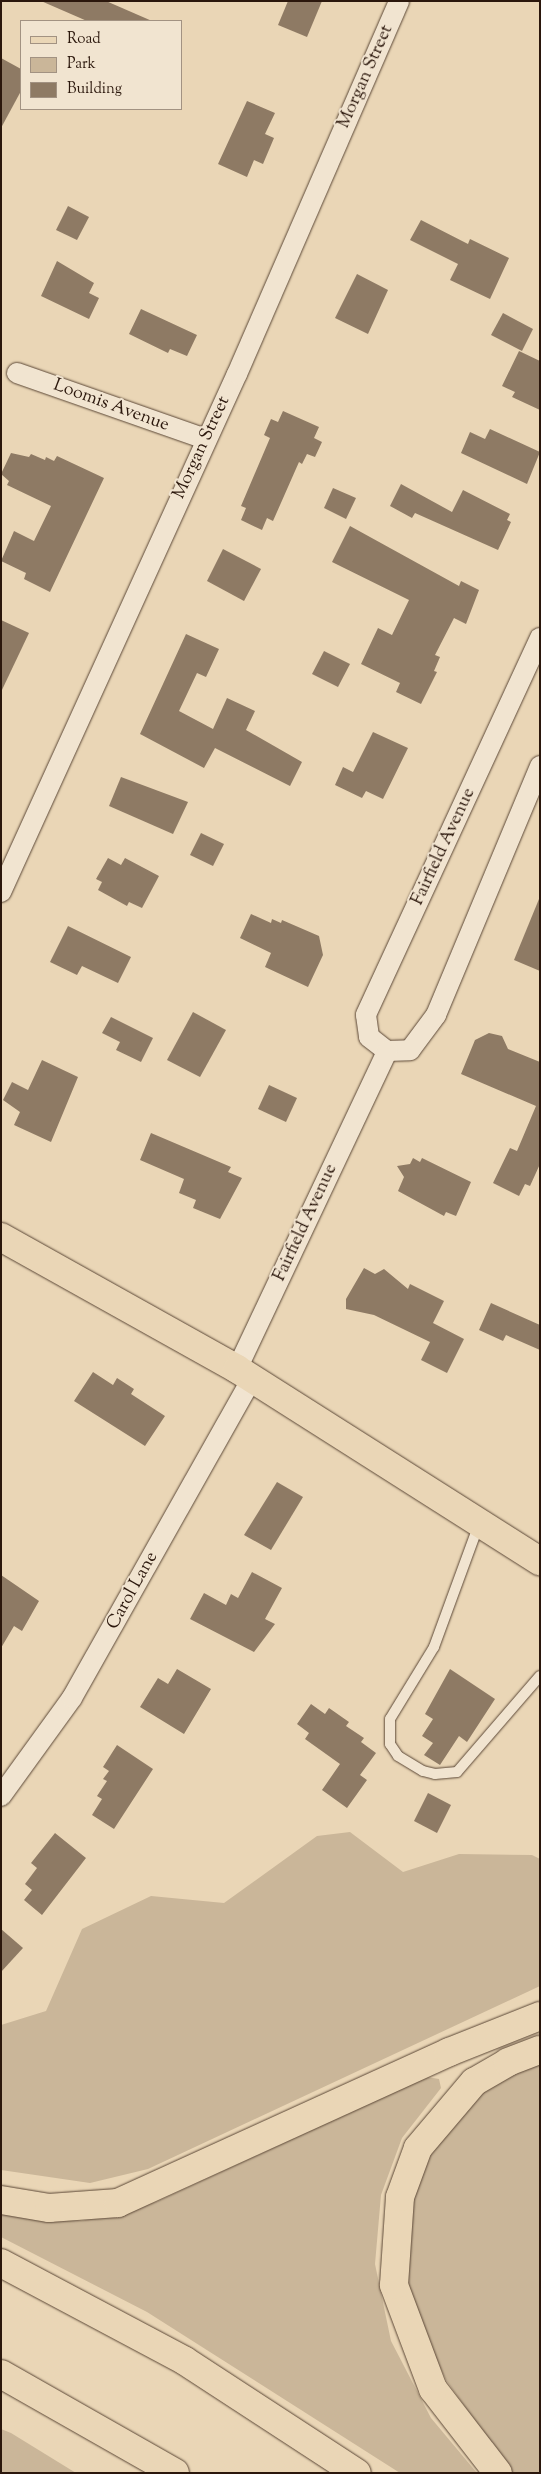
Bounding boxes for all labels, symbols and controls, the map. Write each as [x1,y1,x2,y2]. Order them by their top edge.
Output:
legend [20,20,182,110]
street label: Morgan Street [334,22,398,132]
text: Road [67,29,101,50]
text: Park [67,54,96,75]
text: Building [67,79,122,100]
street label: Loomis Avenue [50,375,172,437]
street label: Morgan Street [169,393,235,503]
street label: Fairfield Avenue [407,785,481,909]
street label: Fairfield Avenue [269,1161,343,1285]
street label: Carol Lane [103,1548,163,1634]

